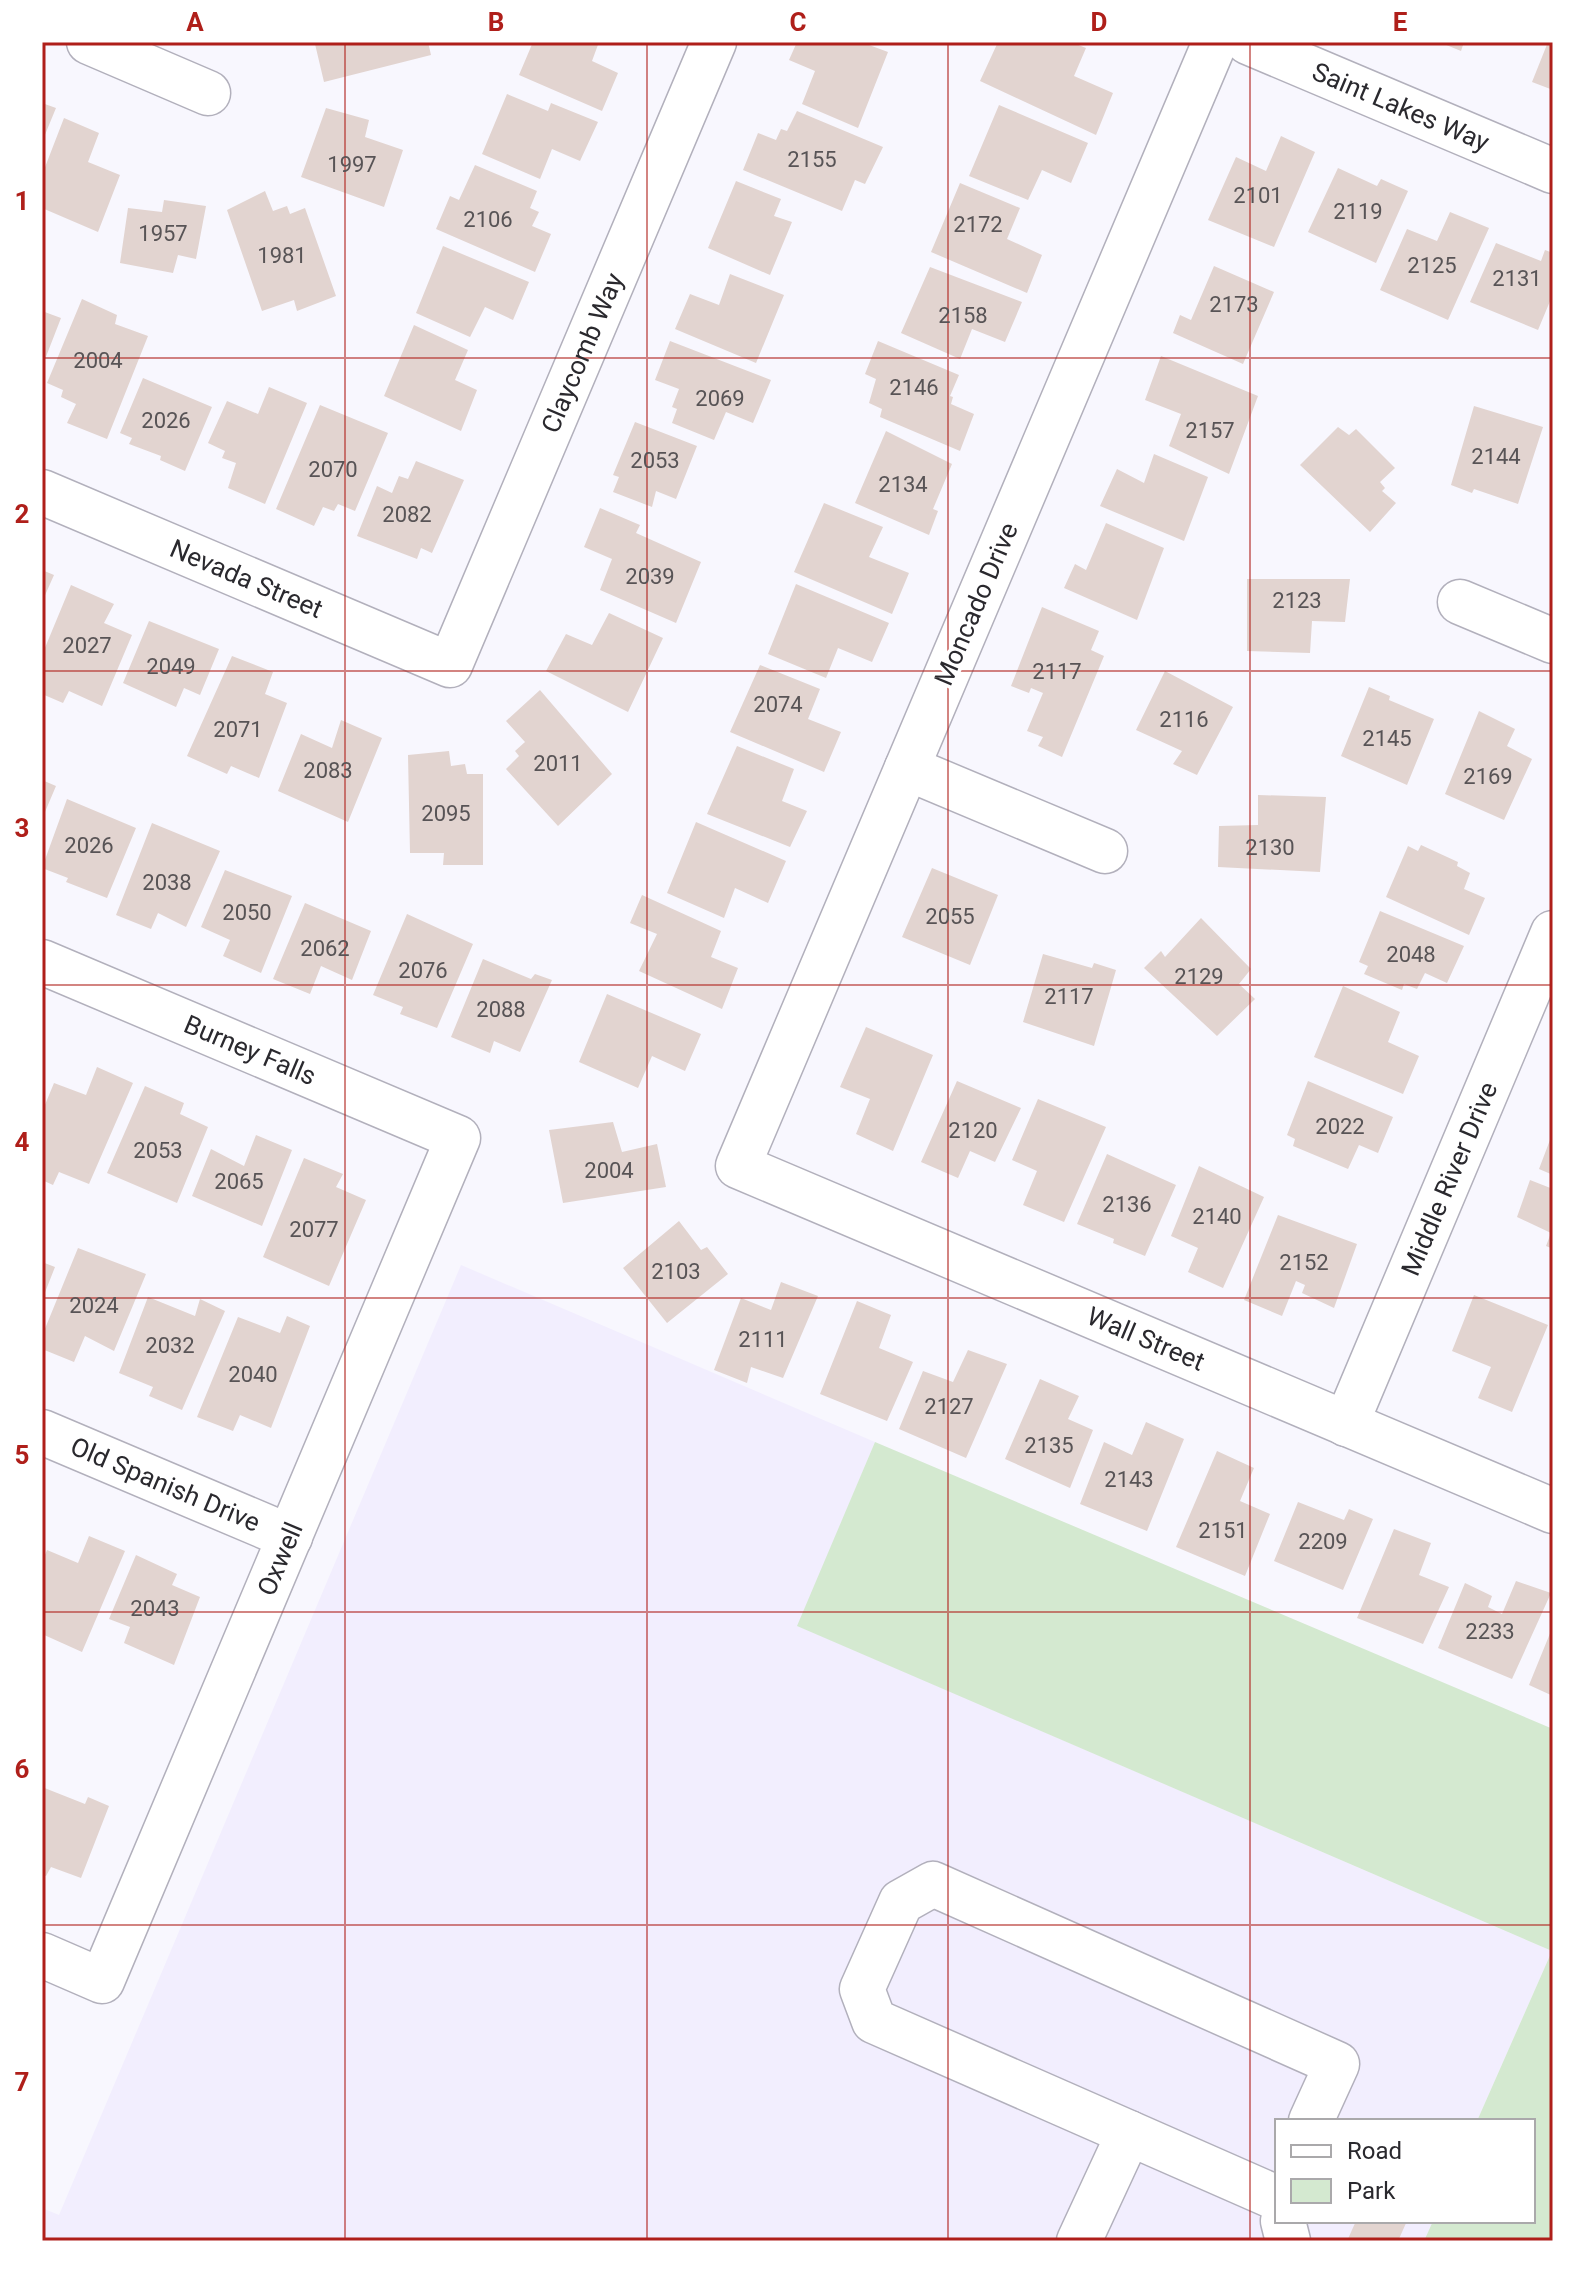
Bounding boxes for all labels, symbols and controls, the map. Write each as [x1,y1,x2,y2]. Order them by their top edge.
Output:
text: A [186,7,204,37]
text: B [488,7,504,37]
text: C [789,7,807,37]
text: D [1091,7,1107,37]
text: E [1393,7,1408,37]
street label: Saint Lakes Way [1308,56,1494,157]
house number: 2155 [787,147,837,172]
house number: 1997 [327,152,377,177]
house number: 2101 [1233,183,1283,208]
text: 1 [15,186,29,216]
house number: 2119 [1333,199,1383,224]
house number: 2106 [463,207,513,232]
house number: 2172 [953,212,1003,237]
house number: 1957 [138,221,188,246]
house number: 1981 [257,243,307,268]
house number: 2125 [1407,253,1457,278]
house number: 2131 [1492,266,1542,291]
street label: Claycomb Way [535,269,629,437]
house number: 2173 [1209,292,1259,317]
house number: 2158 [938,303,988,328]
house number: 2004 [73,348,123,373]
house number: 2146 [889,375,939,400]
house number: 2069 [695,386,745,411]
house number: 2026 [141,408,191,433]
house number: 2157 [1185,418,1235,443]
house number: 2144 [1471,444,1521,469]
house number: 2053 [630,448,680,473]
house number: 2070 [308,457,358,482]
house number: 2134 [878,472,928,497]
text: 2 [15,499,29,529]
house number: 2082 [382,502,432,527]
street label: Moncado Drive [928,518,1024,690]
street label: Nevada Street [166,533,327,624]
house number: 2039 [625,564,675,589]
house number: 2123 [1272,588,1322,613]
house number: 2027 [62,633,112,658]
house number: 2049 [146,654,196,679]
house number: 2117 [1032,659,1082,684]
house number: 2074 [753,692,803,717]
house number: 2116 [1159,707,1209,732]
house number: 2071 [213,717,263,742]
house number: 2145 [1362,726,1412,751]
house number: 2011 [533,751,583,776]
house number: 2083 [303,758,353,783]
house number: 2169 [1463,764,1513,789]
house number: 2095 [421,801,471,826]
text: 3 [15,813,29,843]
house number: 2026 [64,833,114,858]
house number: 2130 [1245,835,1295,860]
house number: 2038 [142,870,192,895]
house number: 2050 [222,900,272,925]
house number: 2055 [925,904,975,929]
house number: 2062 [300,936,350,961]
house number: 2048 [1386,942,1436,967]
house number: 2076 [398,958,448,983]
house number: 2129 [1174,964,1224,989]
house number: 2117 [1044,984,1094,1009]
house number: 2088 [476,997,526,1022]
street label: Burney Falls [180,1009,321,1091]
street label: Middle River Drive [1395,1078,1503,1280]
house number: 2022 [1315,1114,1365,1139]
house number: 2120 [948,1118,998,1143]
text: 4 [15,1127,30,1157]
house number: 2053 [133,1138,183,1163]
house number: 2004 [584,1158,634,1183]
house number: 2065 [214,1169,264,1194]
house number: 2136 [1102,1192,1152,1217]
house number: 2140 [1192,1204,1242,1229]
house number: 2077 [289,1217,339,1242]
house number: 2152 [1279,1250,1329,1275]
house number: 2103 [651,1259,701,1284]
house number: 2024 [69,1293,119,1318]
street label: Wall Street [1083,1301,1209,1377]
house number: 2111 [738,1327,788,1352]
house number: 2032 [145,1333,195,1358]
house number: 2040 [228,1362,278,1387]
house number: 2127 [924,1394,974,1419]
street label: Old Spanish Drive [66,1431,265,1538]
house number: 2135 [1024,1433,1074,1458]
text: 5 [15,1440,29,1470]
house number: 2143 [1104,1467,1154,1492]
street label: Oxwell [251,1518,309,1600]
house number: 2151 [1198,1518,1248,1543]
house number: 2209 [1298,1529,1348,1554]
house number: 2043 [130,1596,180,1621]
house number: 2233 [1465,1619,1515,1644]
text: 6 [15,1754,30,1784]
text: 7 [15,2067,29,2097]
legend [1275,2119,1535,2223]
text: Road [1347,2137,1402,2165]
text: Park [1347,2177,1396,2205]

